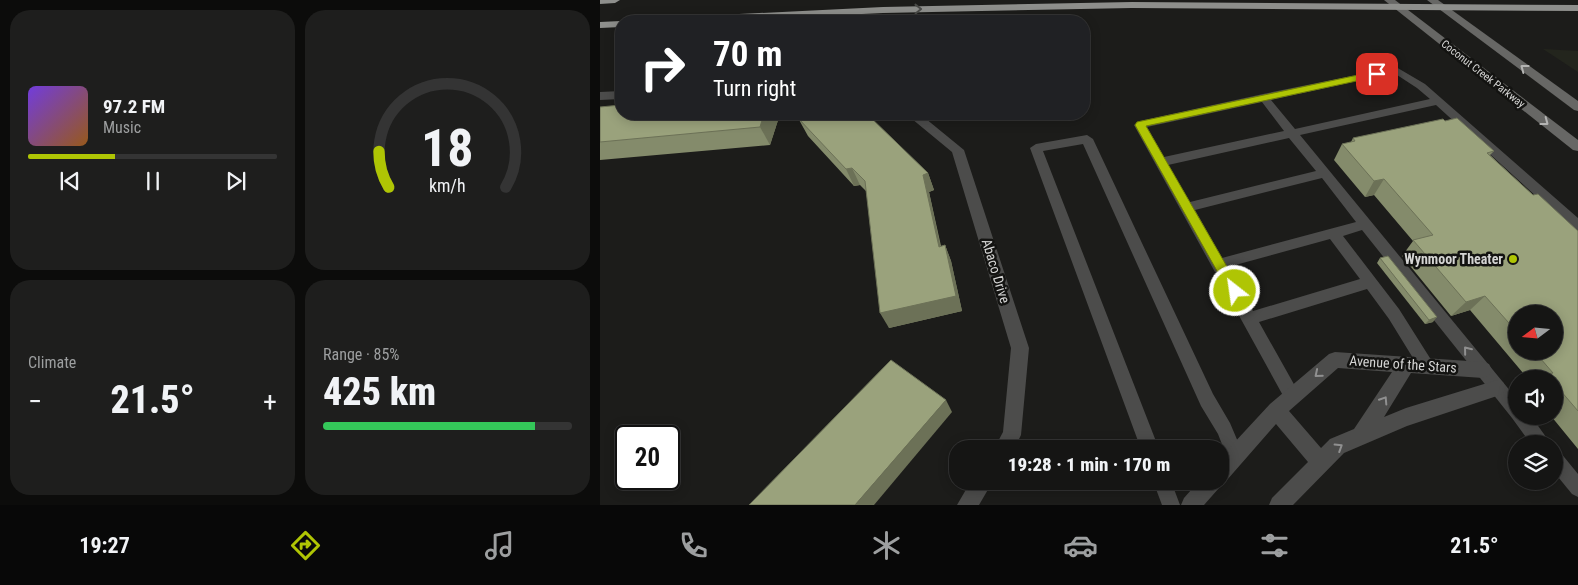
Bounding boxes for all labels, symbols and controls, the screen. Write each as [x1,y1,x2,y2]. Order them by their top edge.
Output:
one-way arrow [914,4,922,15]
text: 70 m [713,34,782,75]
icon: right [630,35,695,100]
street label: Coconut Creek Parkway [1439,37,1528,111]
pin [1356,53,1398,95]
icon: arrive [1363,60,1391,88]
one-way arrow [1520,65,1530,74]
text: Turn right [713,76,796,101]
text: 97.2 FM [103,95,165,118]
one-way arrow [1539,116,1549,125]
text: Music [103,118,141,137]
text: 18 [421,118,474,179]
icon: previous [56,167,84,195]
icon: pause [139,167,167,195]
icon: next [222,167,250,195]
text: km/h [429,175,466,196]
street label: Abaco Drive [979,237,1013,305]
place label: Wynmoor Theater [1404,251,1503,267]
marker: Wynmoor Theater [1507,253,1519,265]
position arrow [1208,264,1260,316]
north arrow [1508,305,1562,360]
map controls [1508,305,1563,490]
text: Range · 85% [323,345,399,364]
one-way arrow [1463,346,1472,355]
street label: Avenue of the Stars [1349,352,1457,376]
text: Climate [28,353,76,372]
one-way arrow [1314,369,1323,378]
text: 425 km [323,370,436,414]
button: sound [1508,370,1563,425]
text: 21.5° [110,378,195,422]
text: − [28,385,42,418]
text: + [263,385,277,418]
one-way arrow [1378,397,1388,406]
speed limit sign: 20 [615,425,680,490]
button: layers [1508,435,1563,490]
one-way arrow [1334,443,1343,453]
text: 19:28 · 1 min · 170 m [1008,453,1170,476]
icon: directions [288,528,323,563]
icon: music [482,528,517,563]
icon: phone [676,528,711,563]
icon: climate [869,528,904,563]
icon: car [1063,528,1098,563]
icon: filters [1257,528,1292,563]
text: 19:27 [79,533,130,558]
text: 21.5° [1450,533,1499,558]

